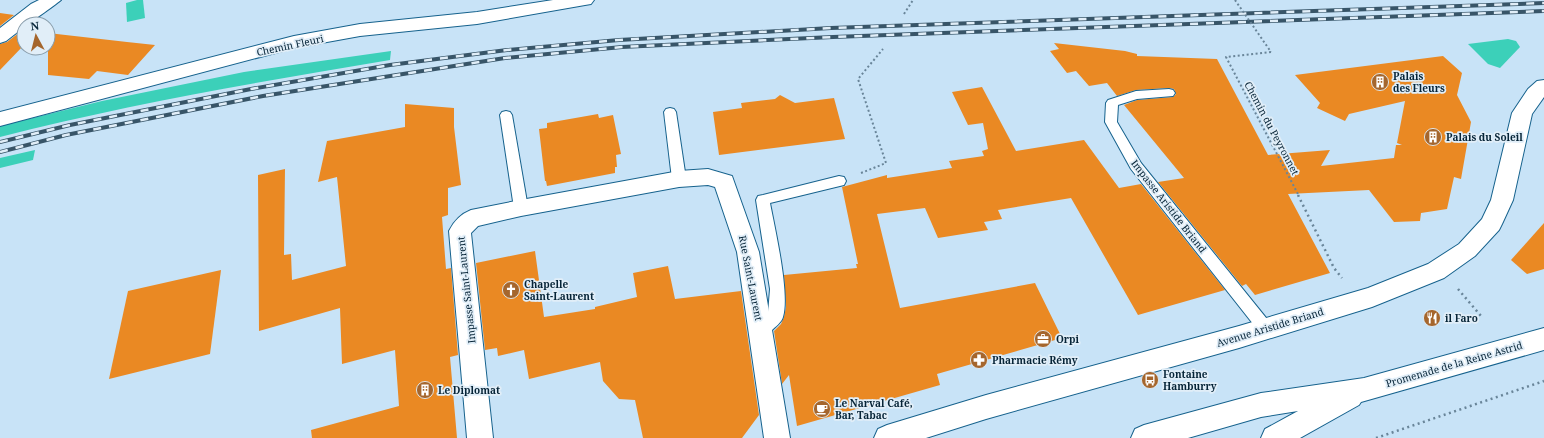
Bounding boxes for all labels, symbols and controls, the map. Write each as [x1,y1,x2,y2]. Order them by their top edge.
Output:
north arrow [16,16,56,56]
text: N [30,18,40,34]
street label: Chemin Fleuri [255,31,326,59]
place label: Palais des Fleurs [1393,69,1445,95]
building icon: Palais des Fleurs [1370,72,1390,92]
street label: Chemin du Peyronnet [1241,79,1303,178]
building icon: Palais du Soleil [1423,127,1443,147]
place label: Palais du Soleil [1446,130,1523,144]
street label: Impasse Aristide Briand [1128,156,1210,256]
street label: Rue Saint-Laurent [736,234,766,322]
street label: Impasse Saint-Laurent [453,235,479,344]
place label: Chapelle Saint-Laurent [524,277,594,303]
church icon: Chapelle Saint-Laurent [501,280,521,300]
street label: Avenue Aristide Briand [1215,304,1325,350]
restaurant icon: il Faro [1422,308,1442,328]
place label: il Faro [1445,311,1478,325]
office icon: Orpi [1033,329,1053,349]
place label: Orpi [1056,332,1080,346]
street label: Promenade de la Reine Astrid [1384,338,1524,390]
pharmacy icon: Pharmacie Rémy [969,350,989,370]
place label: Pharmacie Rémy [992,353,1078,367]
place label: Fontaine Hamburry [1163,367,1217,393]
bus stop icon: Fontaine Hamburry [1140,370,1160,390]
building icon: Le Diplomat [415,380,435,400]
place label: Le Diplomat [438,383,500,397]
place label: Le Narval Café, Bar, Tabac [835,396,913,422]
cafe icon: Le Narval Café, Bar, Tabac [812,399,832,419]

